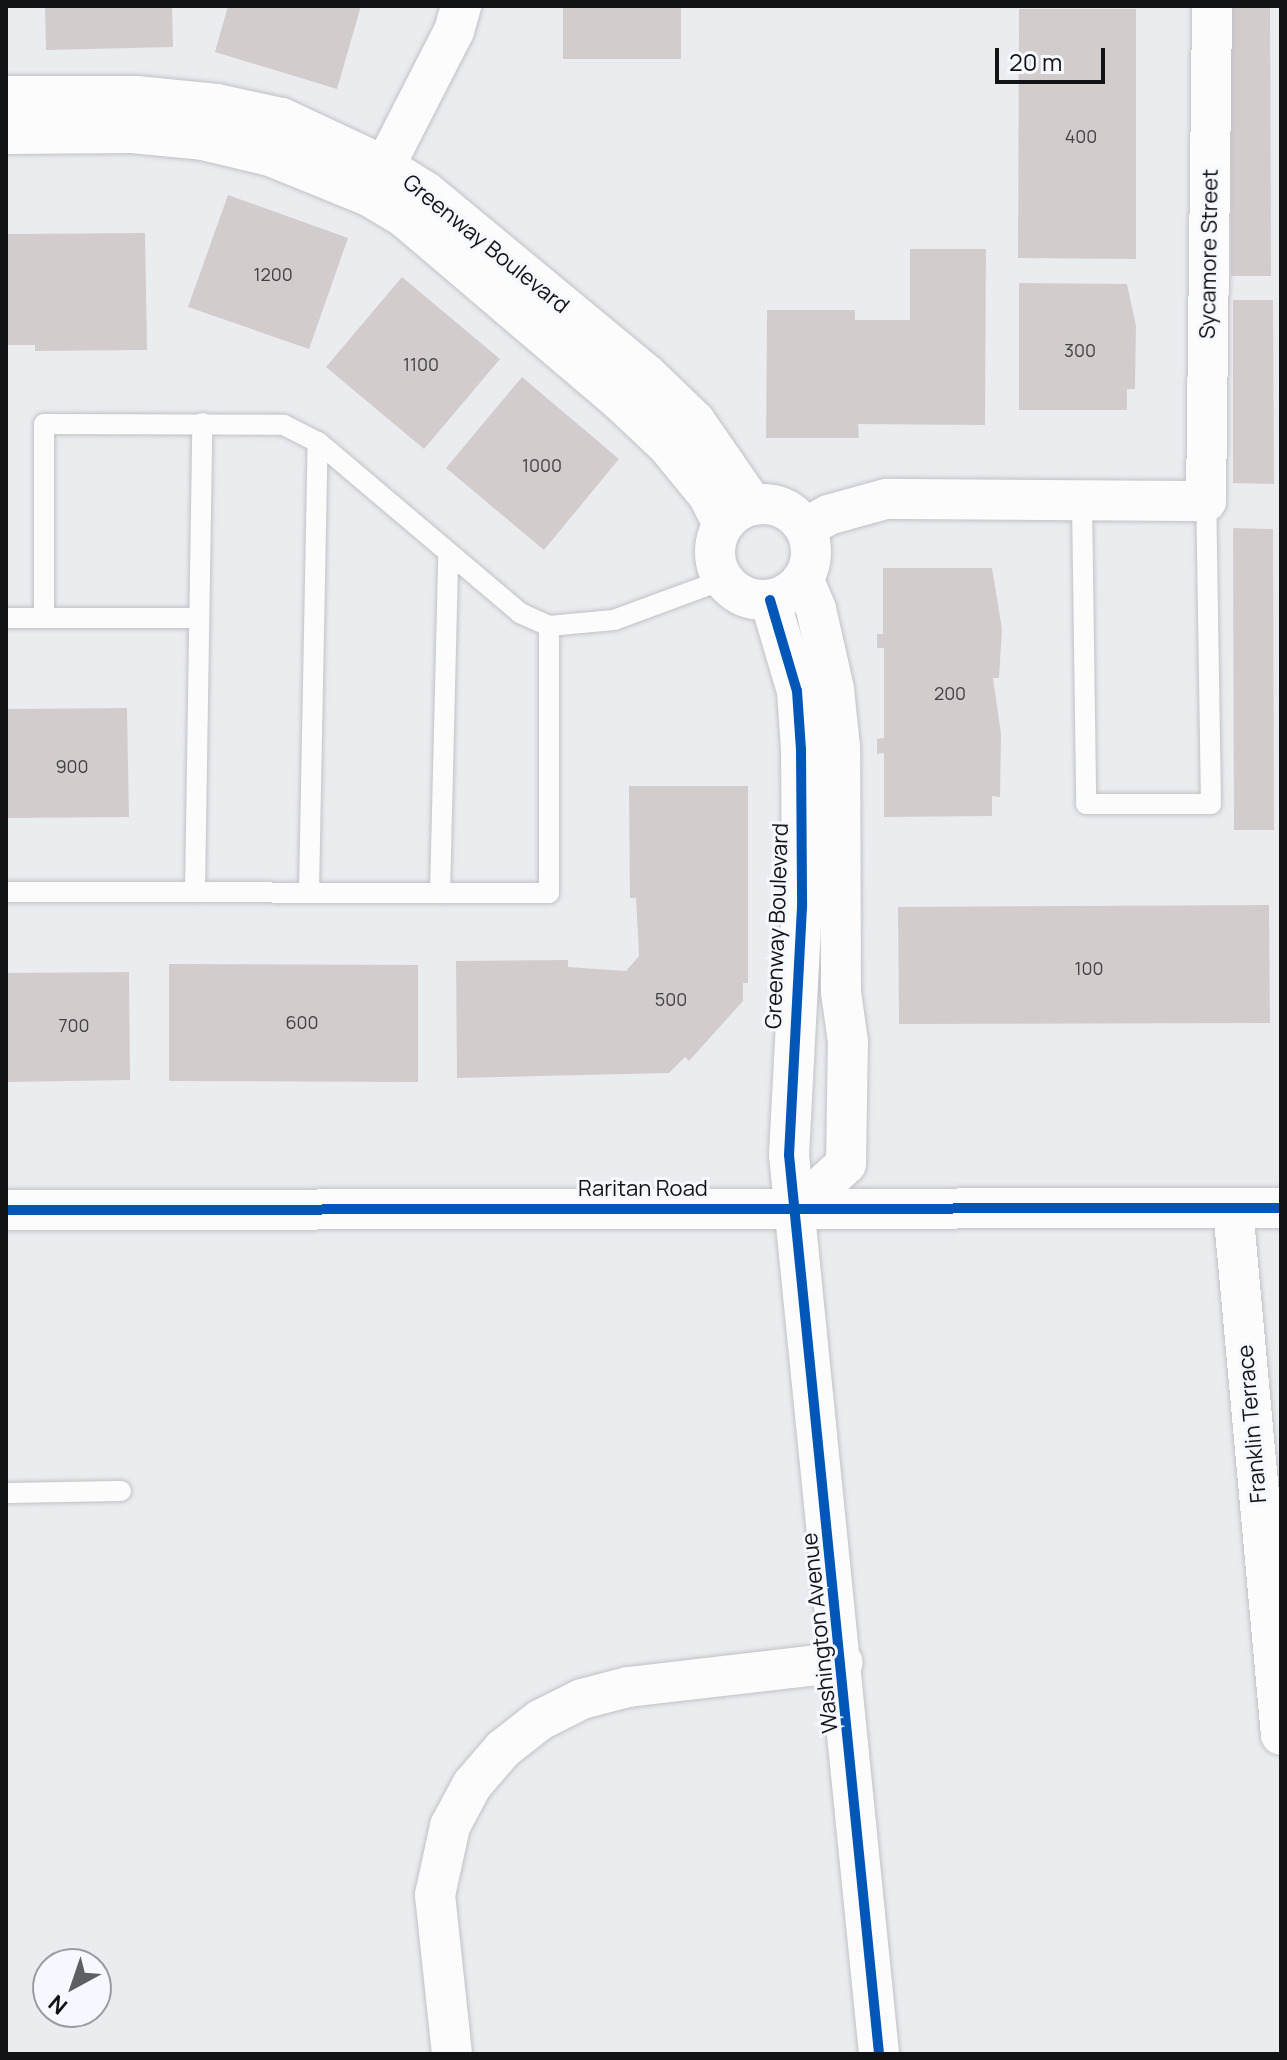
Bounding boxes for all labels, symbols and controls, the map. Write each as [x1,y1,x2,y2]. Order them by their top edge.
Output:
scale bar [999,32,1109,82]
text: 20 m [1009,45,1062,78]
house number: 400 [1065,125,1097,147]
street label: Greenway Boulevard [398,169,574,319]
street label: Sycamore Street [1194,169,1224,339]
house number: 1200 [253,263,293,285]
house number: 300 [1064,339,1096,361]
house number: 1100 [403,353,439,375]
house number: 1000 [522,454,562,476]
house number: 200 [934,682,966,704]
house number: 900 [55,755,89,777]
street label: Greenway Boulevard [760,823,794,1029]
house number: 100 [1075,957,1103,979]
house number: 500 [655,988,687,1010]
house number: 600 [285,1011,319,1033]
house number: 700 [59,1014,89,1036]
street label: Raritan Road [578,1176,708,1202]
street label: Franklin Terrace [1232,1344,1272,1504]
street label: Washington Avenue [796,1531,844,1735]
north arrow [32,1948,112,2028]
text: N [42,1988,74,2021]

